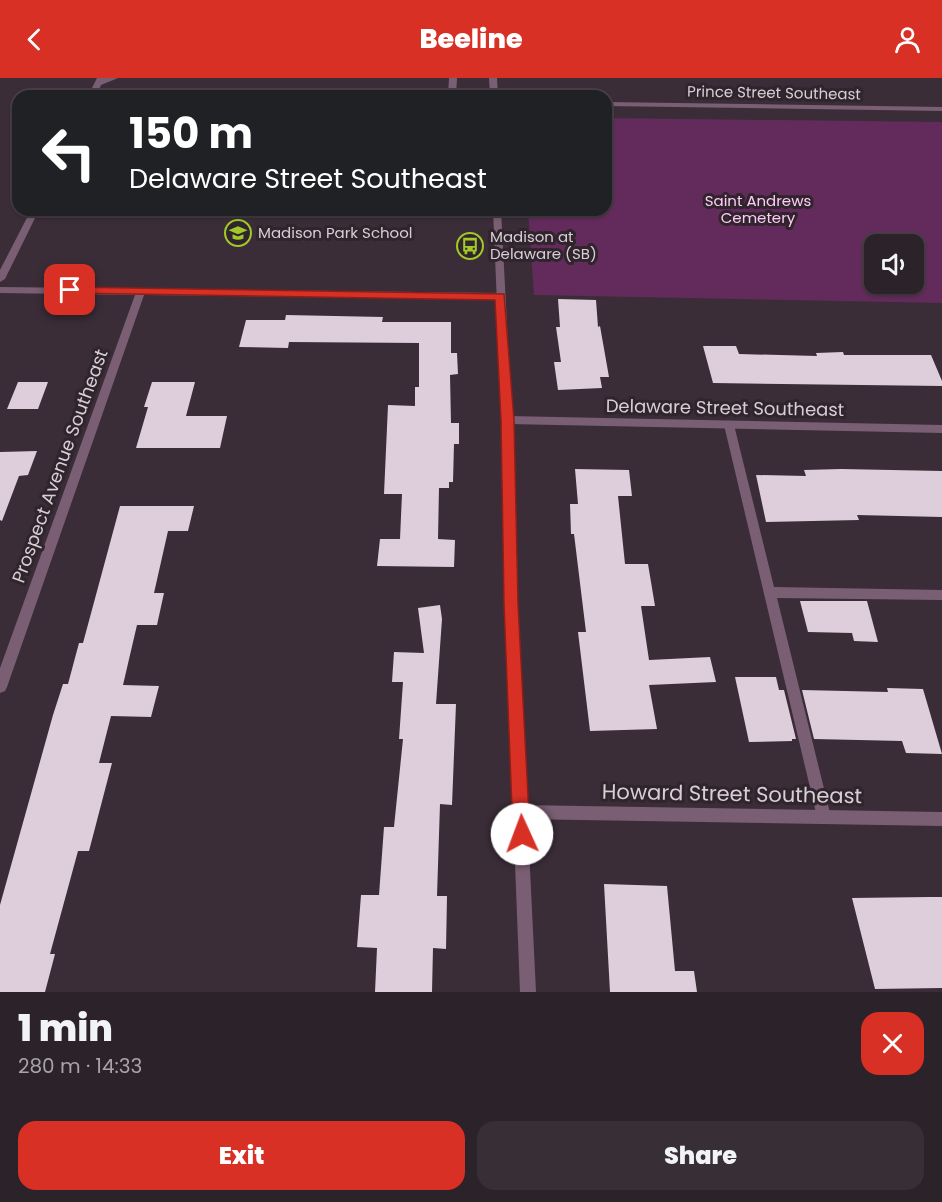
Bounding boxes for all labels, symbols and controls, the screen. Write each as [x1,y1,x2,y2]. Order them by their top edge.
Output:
text: Beeline [419,20,523,57]
icon: back [18,23,51,56]
icon: person [891,23,924,56]
street label: Prince Street Southeast [687,80,861,105]
text: 150 m [129,104,253,163]
icon: left [30,114,108,192]
text: Delaware Street Southeast [129,160,487,197]
park label: Saint Andrews Cemetery [705,190,811,228]
school or university icon: Madison Park School [223,218,253,248]
place label: Madison Park School [258,222,412,243]
place label: Madison at Delaware (SB) [490,226,597,264]
bus stop icon: Madison at Delaware (SB) [455,231,485,261]
map controls [864,234,924,294]
button: sound [864,234,924,294]
pin [44,264,95,315]
icon: arrive [53,273,86,306]
street label: Prospect Avenue Southeast [6,345,114,586]
street label: Delaware Street Southeast [606,393,844,422]
street label: Howard Street Southeast [602,777,862,810]
position arrow [490,802,554,866]
text: 1 min [18,1003,113,1054]
button: close [861,1012,924,1075]
text: 280 m · 14:33 [18,1052,142,1080]
button: Exit [18,1121,465,1190]
button: Share [477,1121,924,1190]

